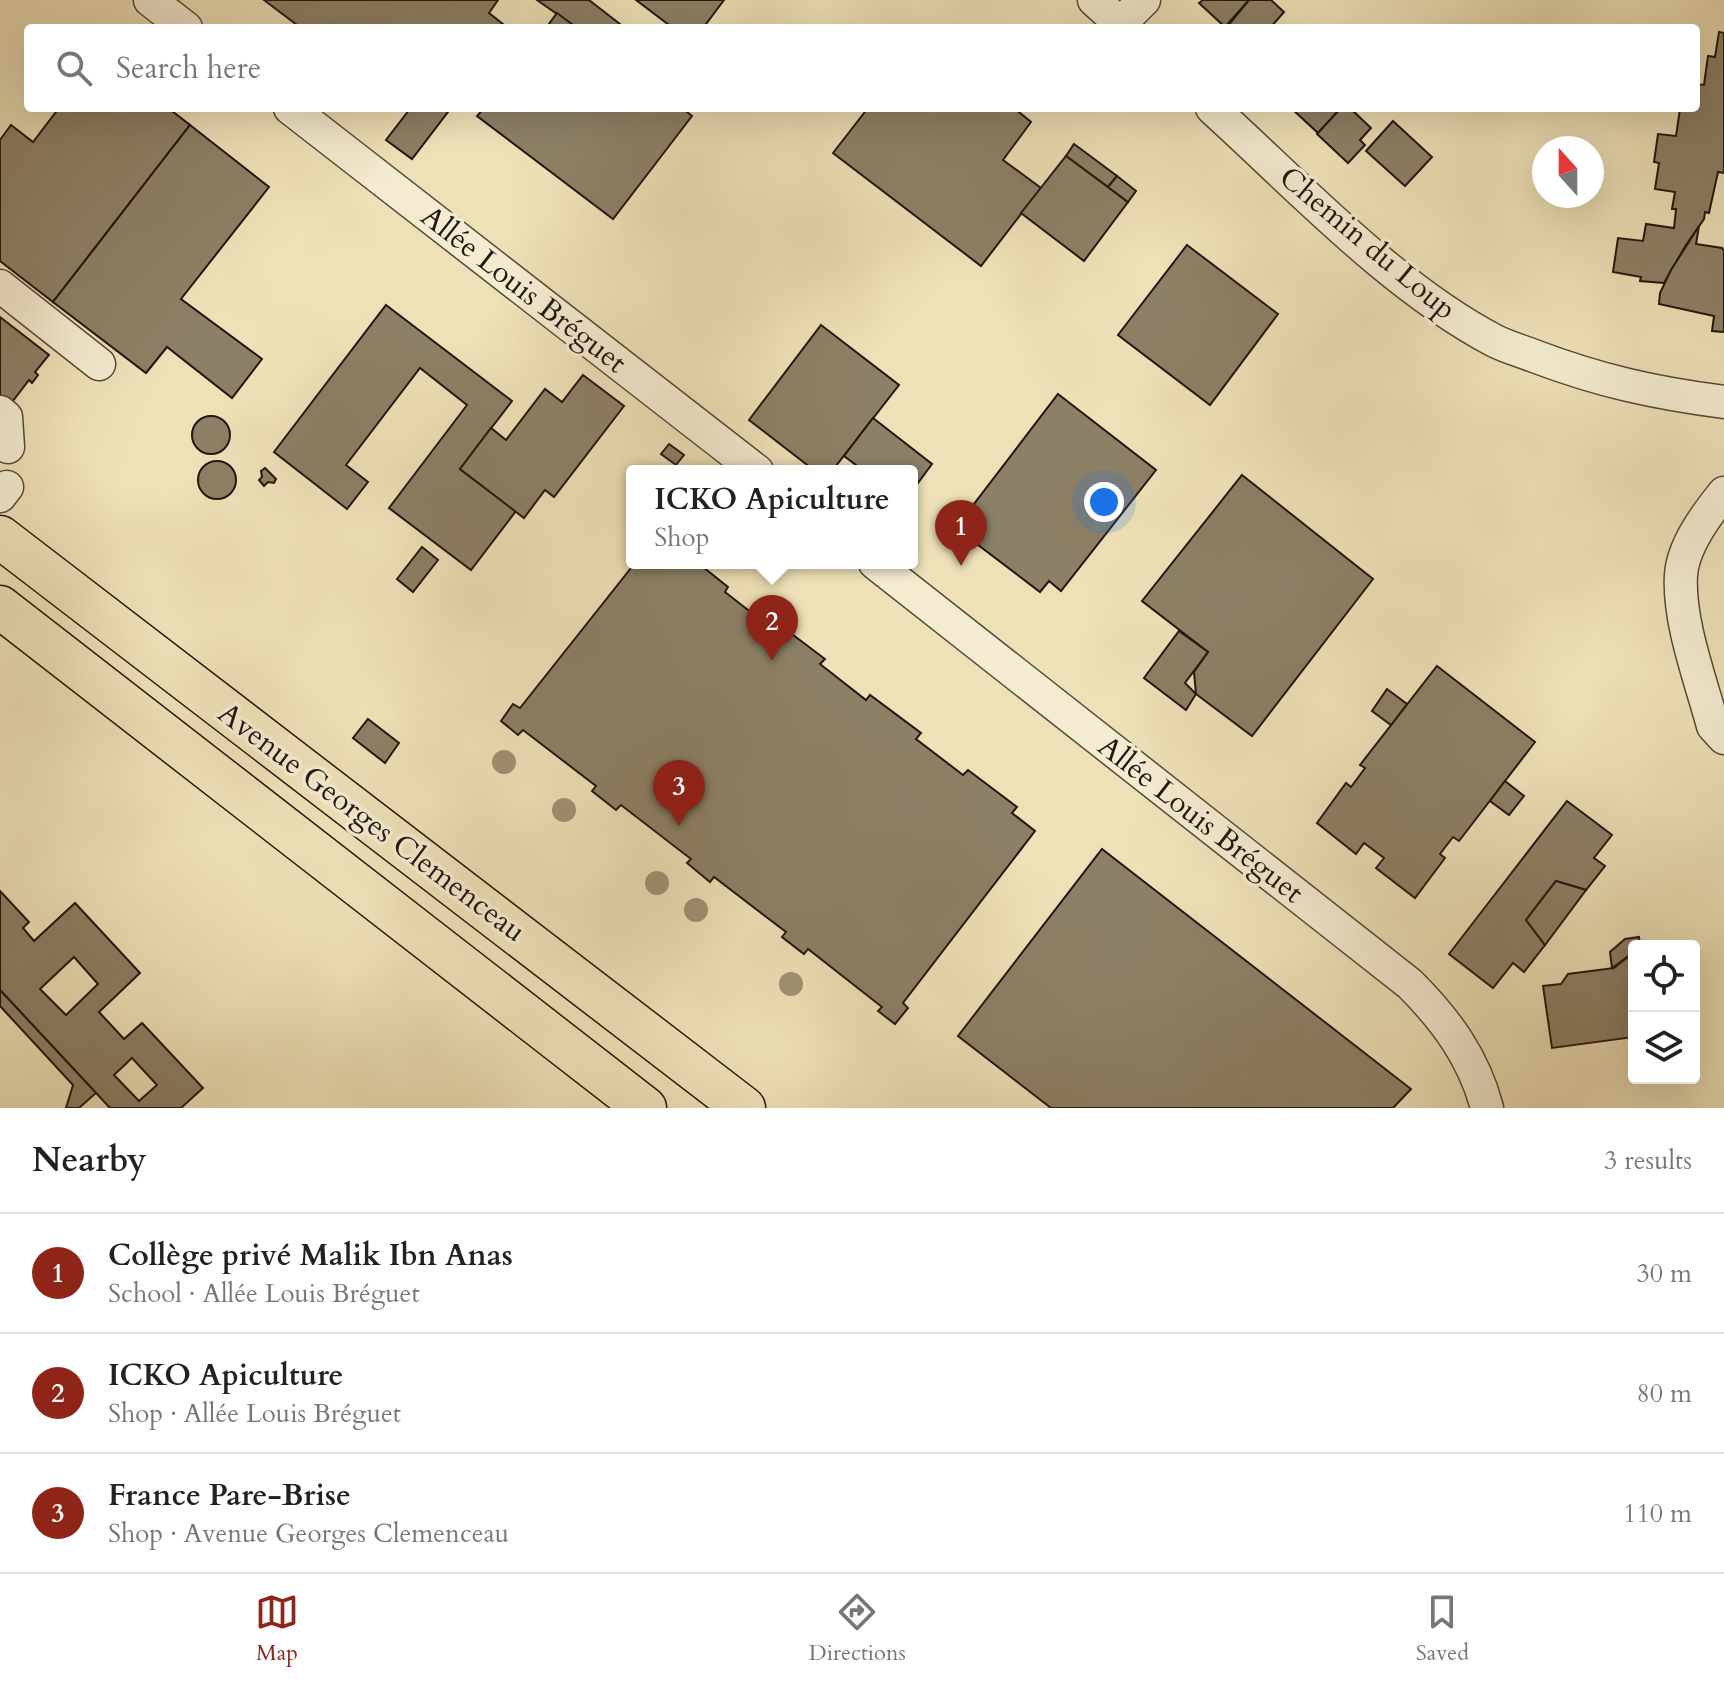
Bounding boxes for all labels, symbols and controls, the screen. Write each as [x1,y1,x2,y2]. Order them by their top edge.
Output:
search box [24,24,1700,112]
icon: search [52,46,96,90]
text: Search here [116,48,261,89]
north arrow [1532,136,1604,208]
street label: Chemin du Loup [1271,157,1465,330]
street label: Allée Louis Bréguet [412,196,635,383]
popup [626,465,918,569]
text: ICKO Apiculture [654,479,890,520]
your location [1084,482,1124,522]
pin: 1 [935,500,987,566]
text: Shop [654,520,710,555]
pin: 2 [746,595,798,661]
street label: Avenue Georges Clemenceau [209,693,534,952]
street label: Allée Louis Bréguet [1089,726,1312,913]
pin: 3 [653,760,705,826]
map controls [1628,940,1700,1084]
button: locate [1628,940,1700,1012]
button: layers [1628,1012,1700,1084]
text: Nearby [32,1137,147,1183]
text: 3 results [1604,1143,1692,1178]
text: Collège privé Malik Ibn Anas [108,1235,513,1276]
text: 1 [51,1256,65,1291]
text: 30 m [1636,1256,1692,1291]
text: School · Allée Louis Bréguet [108,1276,420,1311]
text: ICKO Apiculture [108,1355,343,1396]
text: 2 [51,1376,65,1411]
text: 80 m [1636,1376,1692,1411]
text: Shop · Allée Louis Bréguet [108,1396,401,1431]
text: France Pare-Brise [108,1475,351,1516]
text: 3 [51,1496,65,1531]
text: 110 m [1623,1496,1692,1531]
text: Shop · Avenue Georges Clemenceau [108,1516,509,1551]
tab: Map [255,1590,299,1668]
tab: Directions [809,1590,906,1668]
tab: Saved [1416,1590,1469,1668]

